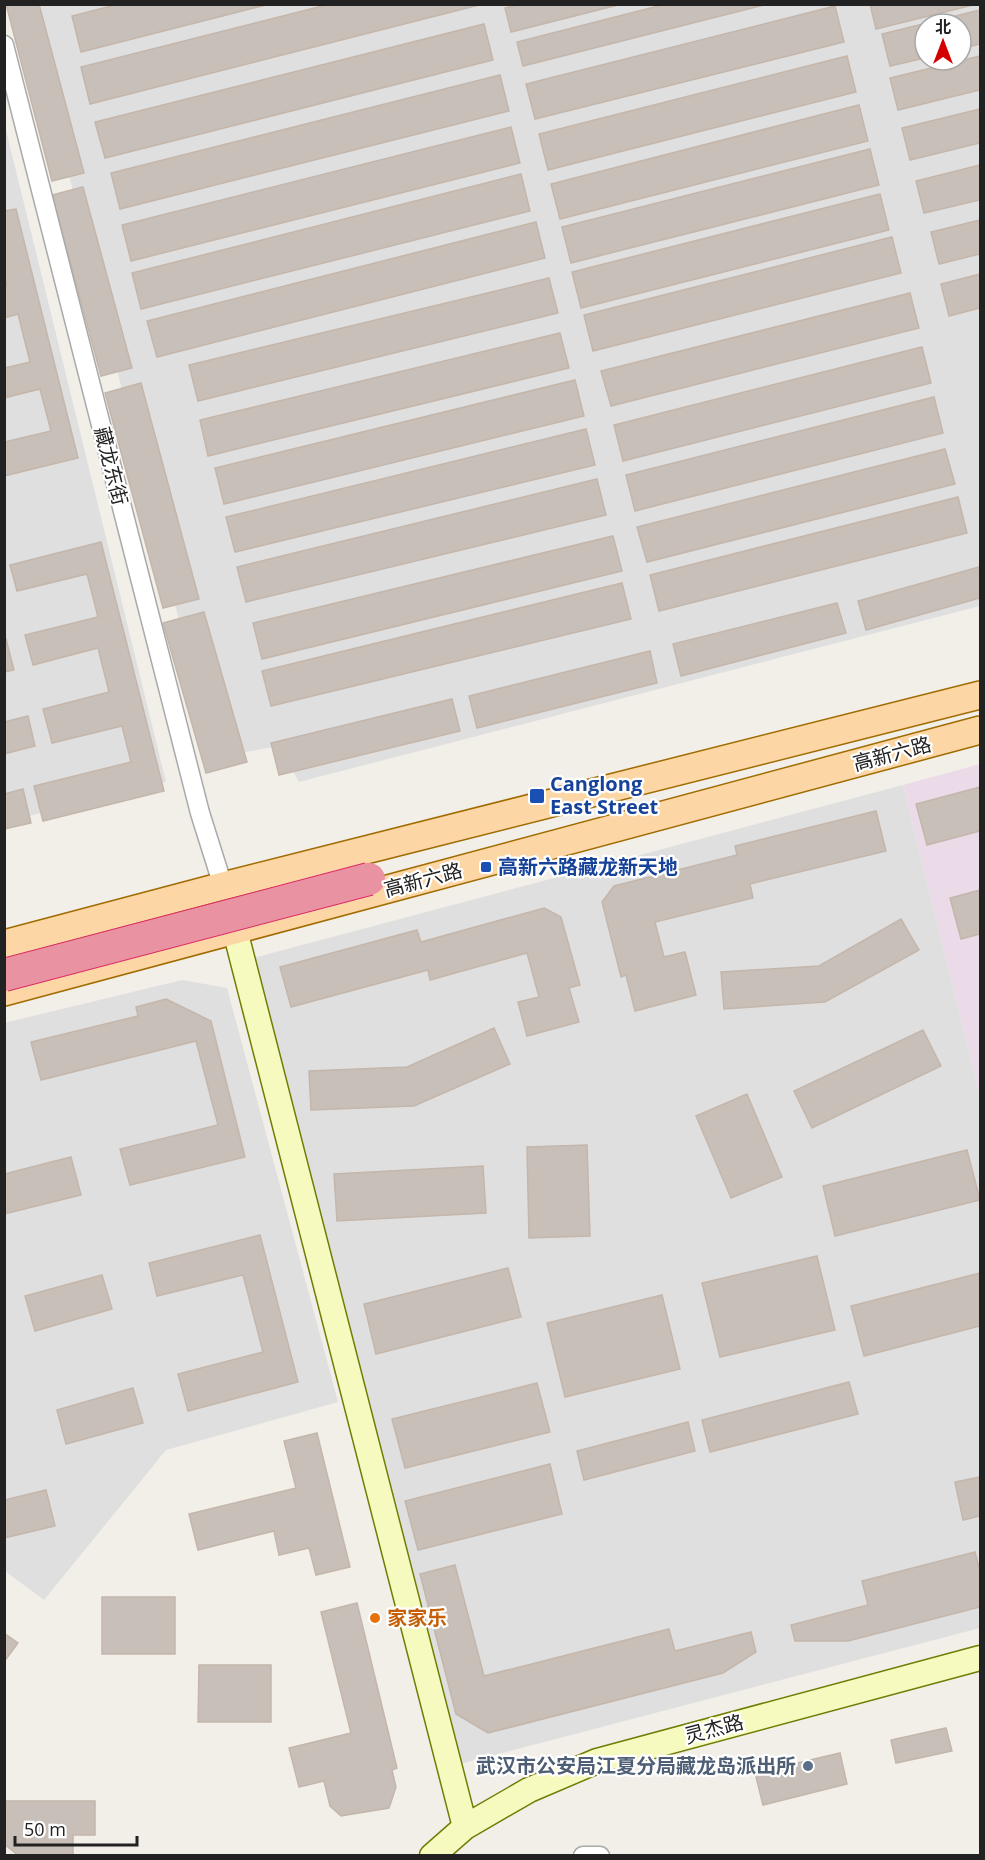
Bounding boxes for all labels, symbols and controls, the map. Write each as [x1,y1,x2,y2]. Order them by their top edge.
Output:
north arrow [913,12,973,72]
text: 北 [935,16,951,38]
street label: 藏龙东街 [89,424,134,508]
street label: 高新六路 [850,730,934,777]
place label: Canglong East Street [550,770,659,820]
marker: Canglong East Street [528,787,546,805]
place label: 高新六路藏龙新天地 [498,853,678,880]
street label: 高新六路 [381,856,465,903]
marker: 高新六路藏龙新天地 [479,860,493,874]
place label: 家家乐 [387,1604,447,1631]
marker: 家家乐 [368,1611,382,1625]
street label: 灵杰路 [681,1708,746,1749]
place label: 武汉市公安局江夏分局藏龙岛派出所 [476,1752,796,1779]
marker: 武汉市公安局江夏分局藏龙岛派出所 [801,1759,815,1773]
scale bar [15,1809,136,1847]
text: 50 m [24,1817,66,1841]

